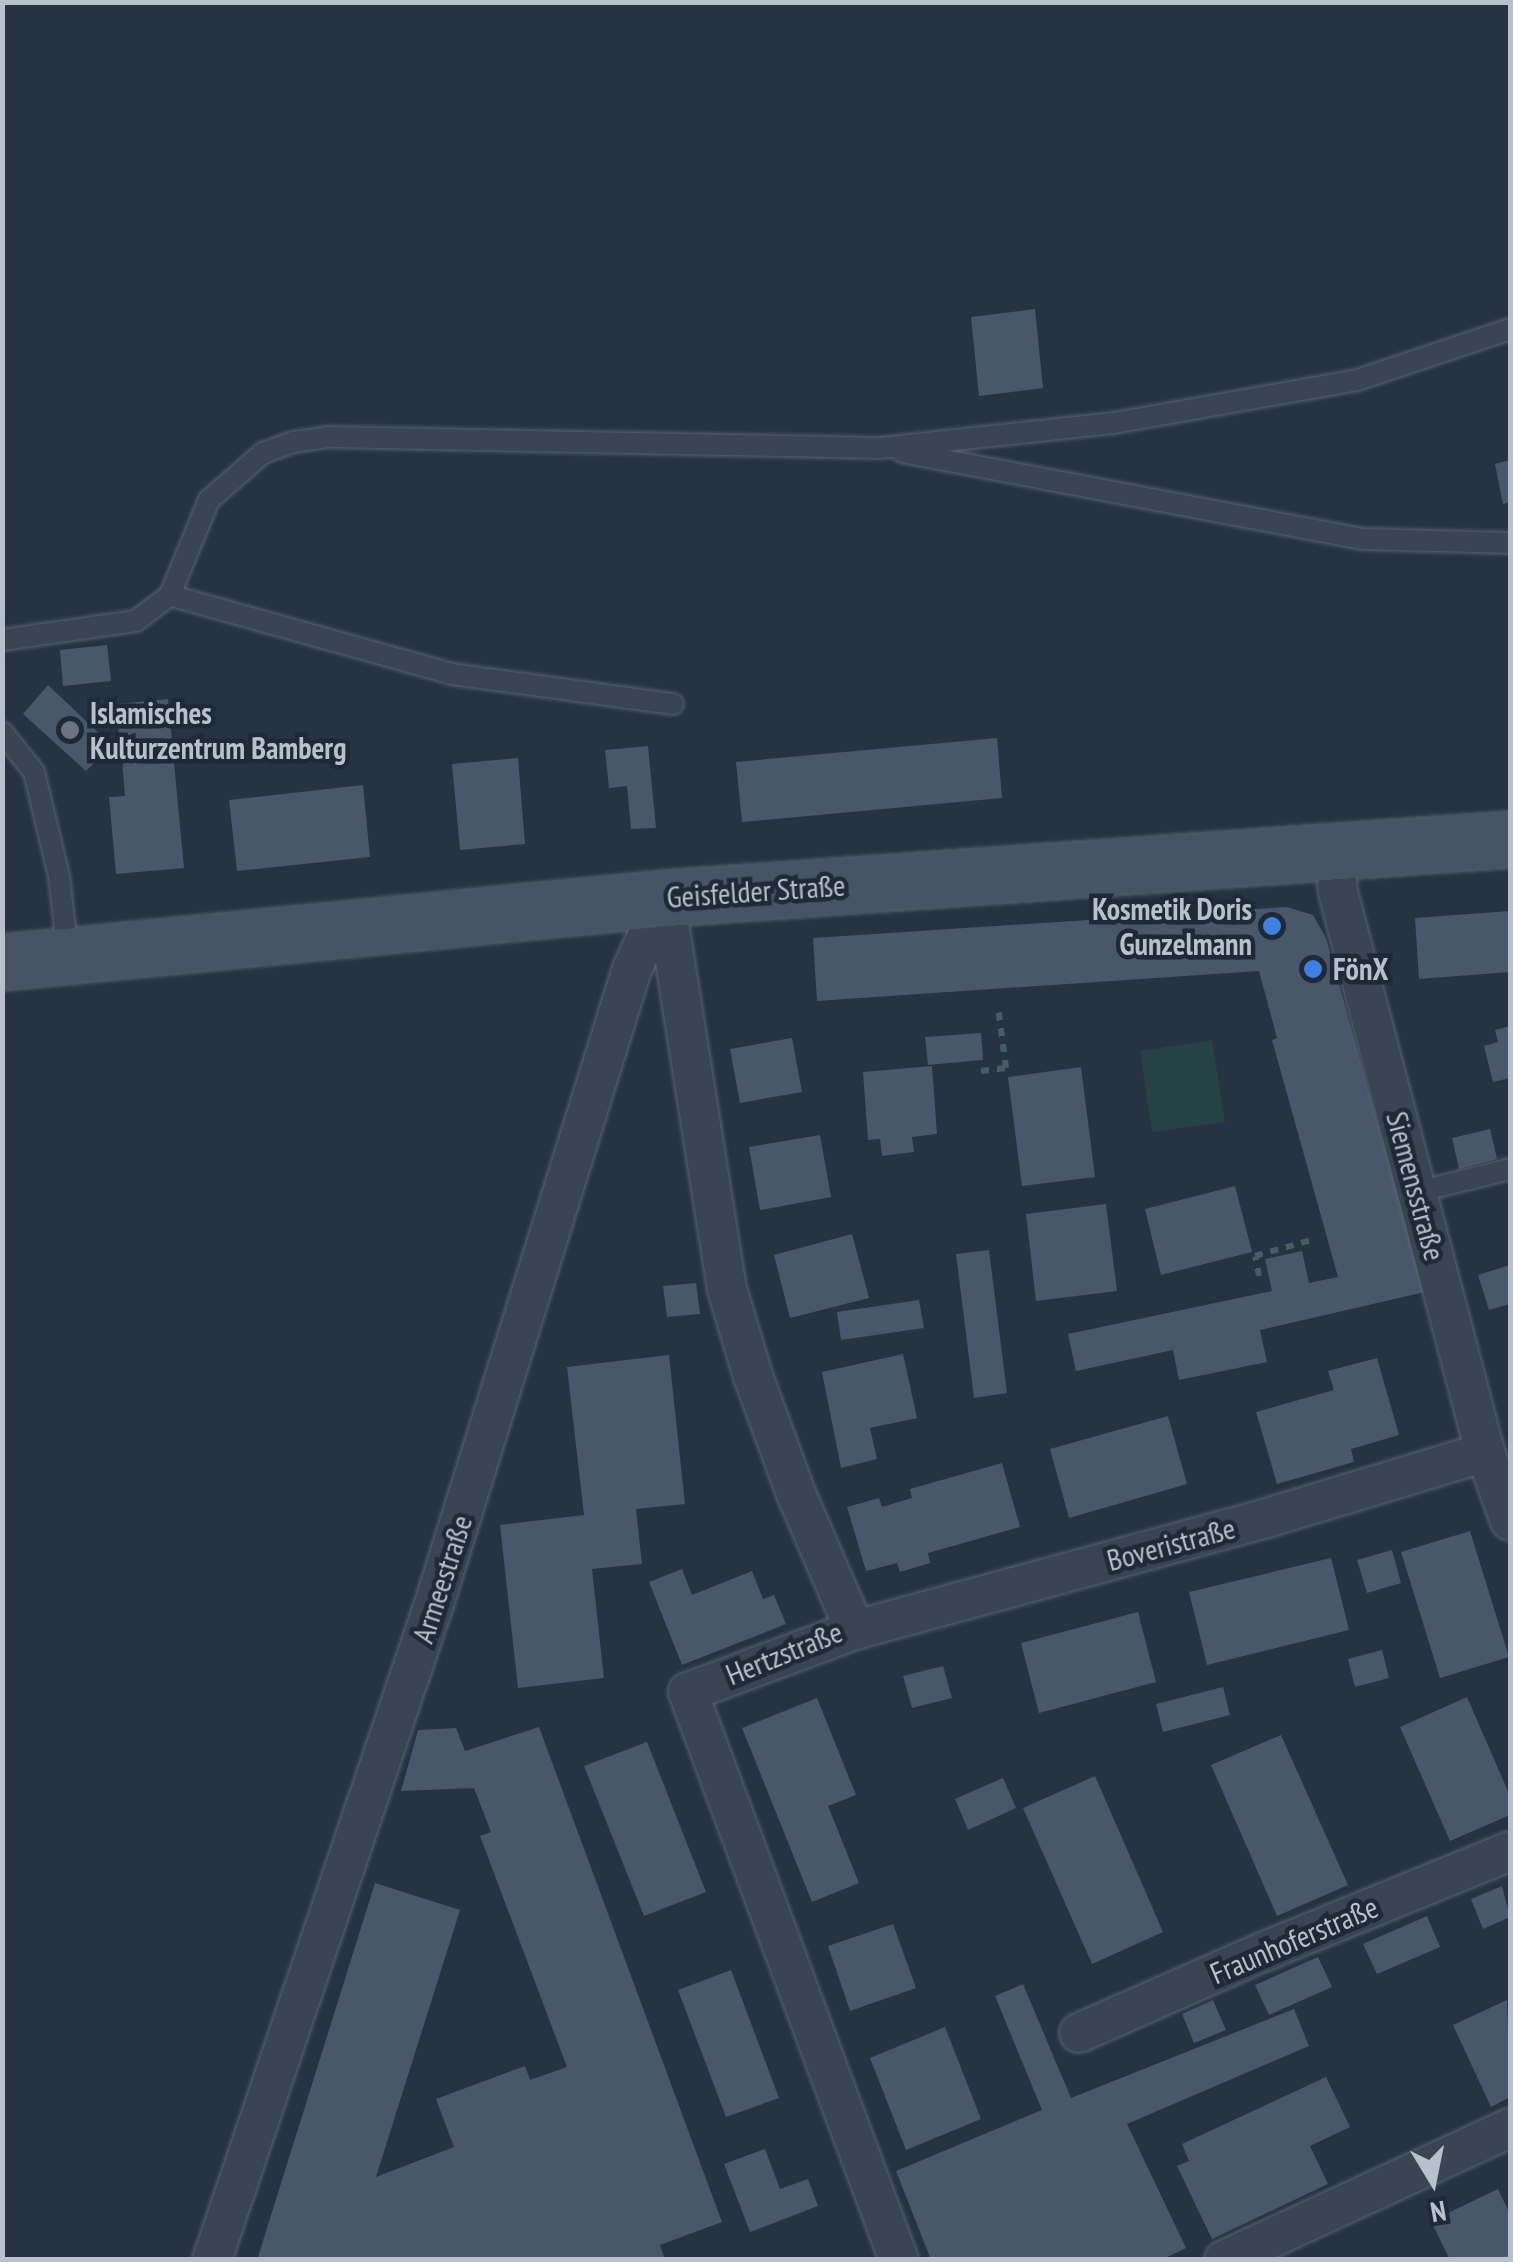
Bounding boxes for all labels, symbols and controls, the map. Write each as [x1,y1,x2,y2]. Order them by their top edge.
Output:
place label: Islamisches Kulturzentrum Bamberg [90,695,346,766]
marker: Islamisches Kulturzentrum Bamberg [59,719,81,741]
street label: Geisfelder Straße [665,867,847,915]
place label: Kosmetik Doris Gunzelmann [1092,891,1252,962]
marker: Kosmetik Doris Gunzelmann [1261,915,1283,937]
place label: FönX [1333,951,1388,987]
marker: FönX [1302,958,1324,980]
street label: Siemensstraße [1379,1108,1453,1264]
street label: Boveristraße [1103,1510,1239,1578]
street label: Armeestraße [404,1511,480,1647]
street label: Hertzstraße [721,1613,847,1693]
street label: Fraunhoferstraße [1205,1889,1383,1991]
north arrow [1383,2132,1483,2232]
text: N [1428,2193,1449,2232]

